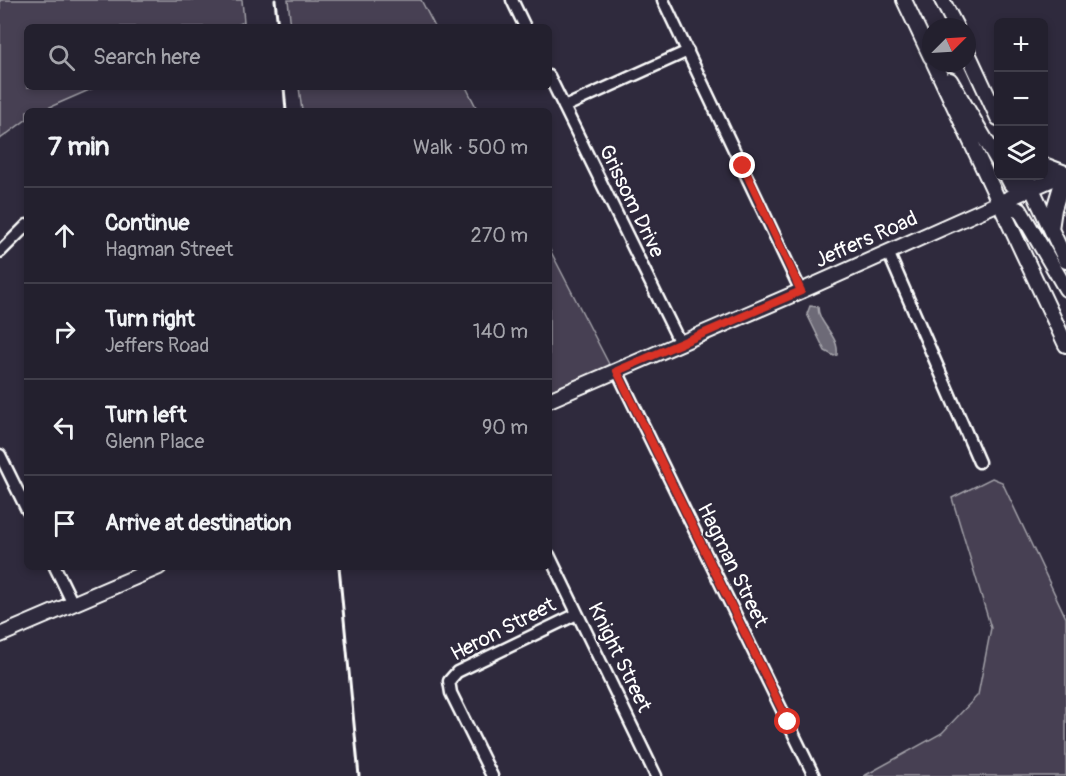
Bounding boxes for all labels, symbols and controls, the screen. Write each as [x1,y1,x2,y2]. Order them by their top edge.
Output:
north arrow [922,18,976,72]
map controls [994,18,1048,180]
button: + [994,18,1048,72]
search box [24,24,552,90]
icon: search [45,41,78,74]
text: Search here [93,43,200,71]
button: − [994,72,1048,126]
button: layers [994,126,1048,180]
text: 7 min [48,131,110,163]
text: Walk · 500 m [413,135,528,160]
street label: Grissom Drive [593,140,671,263]
route end [729,152,755,178]
street label: Jeffers Road [811,205,922,274]
text: Continue [105,209,189,237]
icon: ahead [48,219,81,252]
text: 270 m [470,223,528,248]
text: Hagman Street [105,237,233,262]
text: Turn right [105,305,195,333]
icon: right [48,315,81,348]
text: 140 m [473,319,528,344]
text: Jeffers Road [105,333,209,358]
text: Turn left [105,401,187,429]
icon: left [48,411,81,444]
text: 90 m [482,415,528,440]
text: Glenn Place [105,429,204,454]
street label: Hagman Street [691,499,774,632]
icon: arrive [48,507,81,540]
text: Arrive at destination [105,509,291,537]
street label: Heron Street [446,591,561,667]
street label: Knight Street [581,598,658,717]
route start [774,708,800,734]

